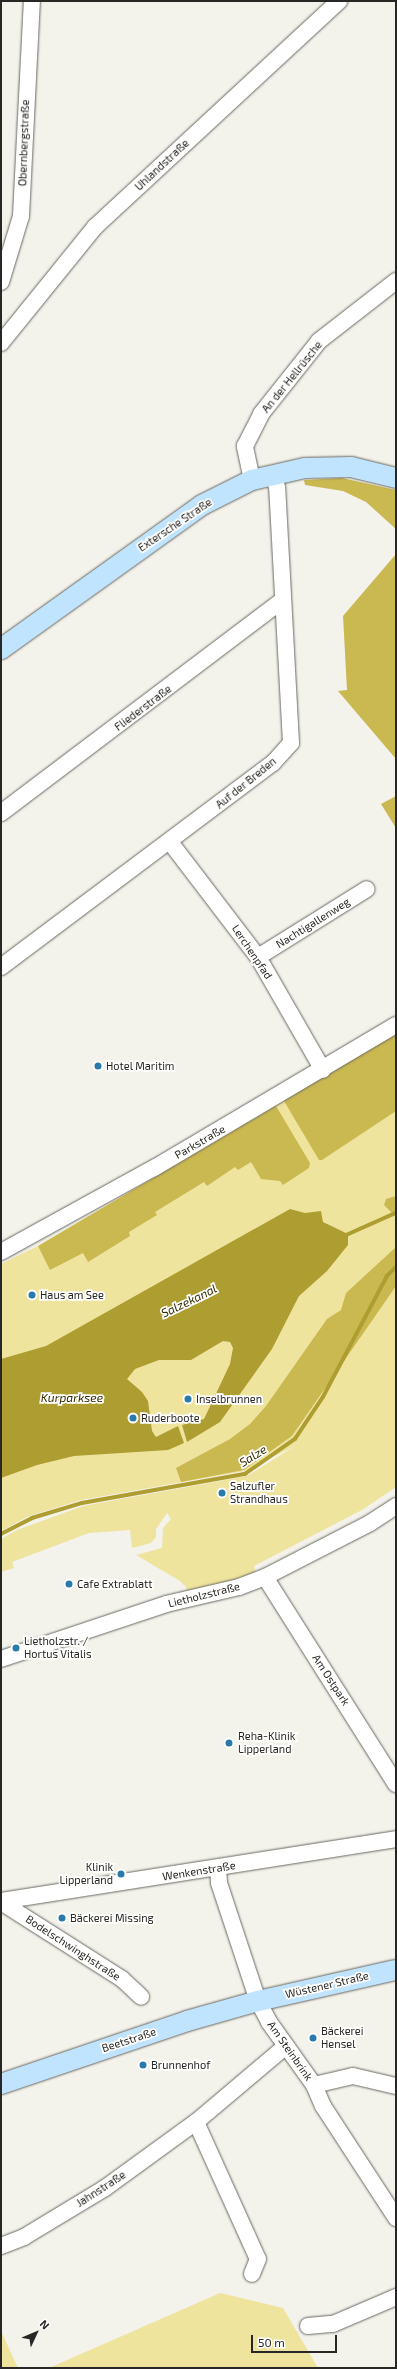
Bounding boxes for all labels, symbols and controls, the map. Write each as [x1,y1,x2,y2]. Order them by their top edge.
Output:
street label: Obernbergstraße [16,100,32,186]
street label: Uhlandstraße [132,137,192,193]
street label: An der Hellrüsche [259,338,325,416]
street label: Extersche Straße [136,495,214,555]
street label: Fliederstraße [112,682,174,734]
street label: Auf der Breden [213,754,279,812]
street label: Nachtigallenweg [274,895,352,951]
street label: Lerchenpfad [229,922,275,982]
place label: Hotel Maritim [106,1059,175,1073]
marker: Hotel Maritim [93,1061,103,1071]
street label: Parkstraße [172,1122,228,1162]
water label: Salzekanal [159,1281,219,1321]
place label: Haus am See [40,1288,104,1302]
marker: Haus am See [27,1290,37,1300]
water label: Kurparksee [41,1391,103,1405]
place label: Inselbrunnen [196,1392,262,1406]
marker: Inselbrunnen [183,1394,193,1404]
place label: Ruderboote [141,1411,200,1425]
marker: Ruderboote [128,1413,138,1423]
water label: Salze [237,1442,269,1470]
place label: Salzufler Strandhaus [230,1480,288,1506]
marker: Salzufler Strandhaus [217,1488,227,1498]
place label: Cafe Extrablatt [77,1577,152,1591]
marker: Cafe Extrablatt [64,1579,74,1589]
street label: Lietholzstraße [167,1580,241,1610]
place label: Lietholzstr. / Hortus Vitalis [24,1635,92,1661]
marker: Lietholzstr. / Hortus Vitalis [11,1643,21,1653]
street label: Am Ostpark [310,1652,352,1708]
place label: Reha-Klinik Lipperland [238,1730,295,1756]
marker: Reha-Klinik Lipperland [223,1737,235,1749]
street label: Wenkenstraße [162,1859,236,1883]
place label: Klinik Lipperland [60,1861,113,1887]
marker: Klinik Lipperland [116,1869,126,1879]
place label: Bäckerei Missing [70,1911,154,1925]
street label: Bodelschwinghstraße [23,1912,123,1984]
marker: Bäckerei Missing [57,1913,67,1923]
street label: Wüstener Straße [284,1969,370,2001]
street label: Am Steinbrink [265,2019,315,2083]
street label: Beetstraße [100,2025,158,2055]
place label: Bäckerei Hensel [321,2025,363,2051]
marker: Bäckerei Hensel [308,2033,318,2043]
place label: Brunnenhof [151,2058,210,2072]
marker: Brunnenhof [138,2060,148,2070]
street label: Jahnstraße [74,2168,128,2210]
north arrow [16,2313,56,2353]
text: N [38,2317,52,2332]
scale bar [253,2327,339,2353]
text: 50 m [258,2335,285,2349]

